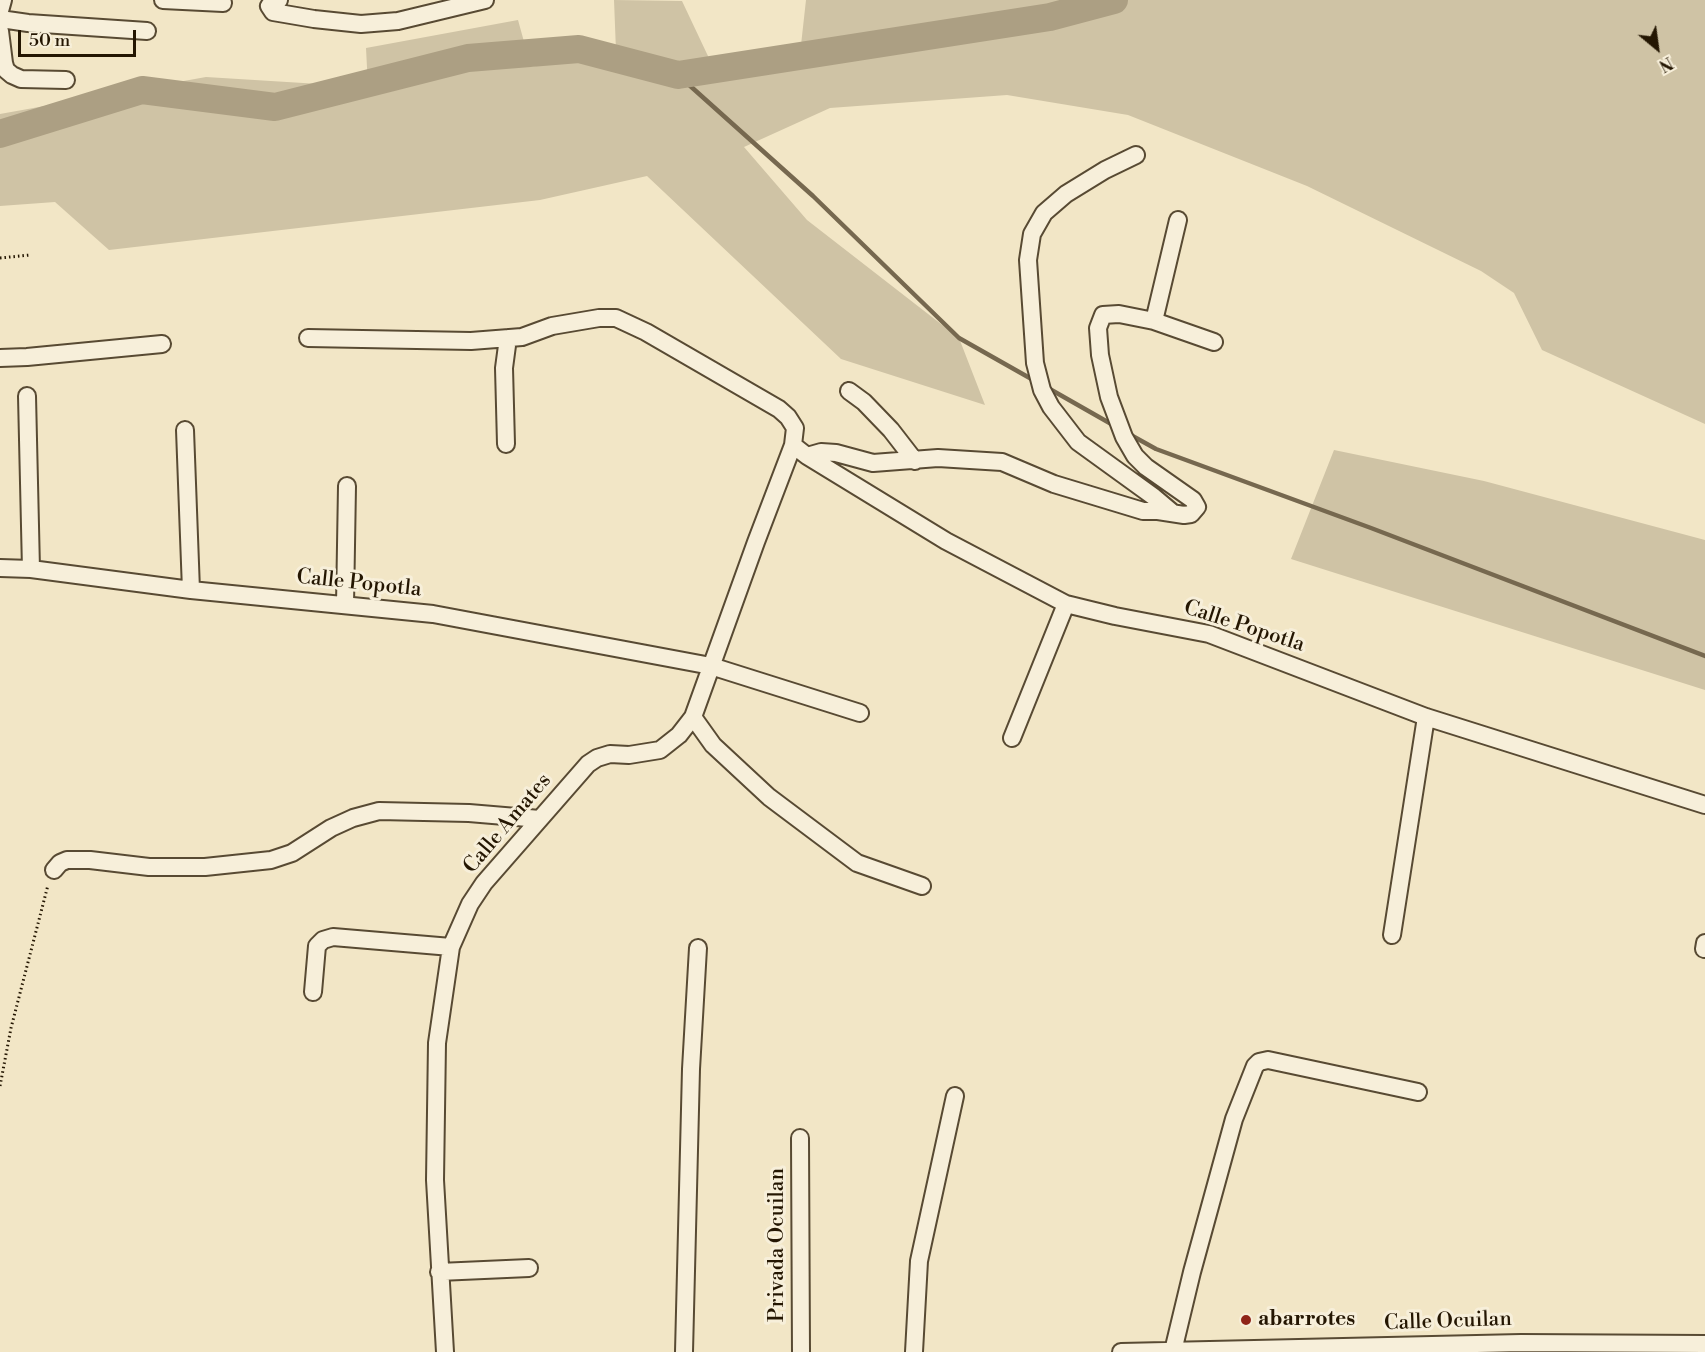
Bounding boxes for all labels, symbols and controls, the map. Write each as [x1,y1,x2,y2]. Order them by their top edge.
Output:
scale bar [21,18,140,56]
north arrow [1627,18,1687,78]
text: 50 m [29,29,70,52]
text: N [1655,52,1676,76]
street label: Calle Popotla [295,565,423,603]
street label: Calle Popotla [1180,596,1308,658]
street label: Calle Amates [459,769,557,879]
street label: Privada Ocuilan [765,1168,791,1322]
place label: abarrotes [1258,1307,1355,1333]
street label: Calle Ocuilan [1384,1307,1512,1337]
marker: abarrotes [1239,1313,1253,1327]

